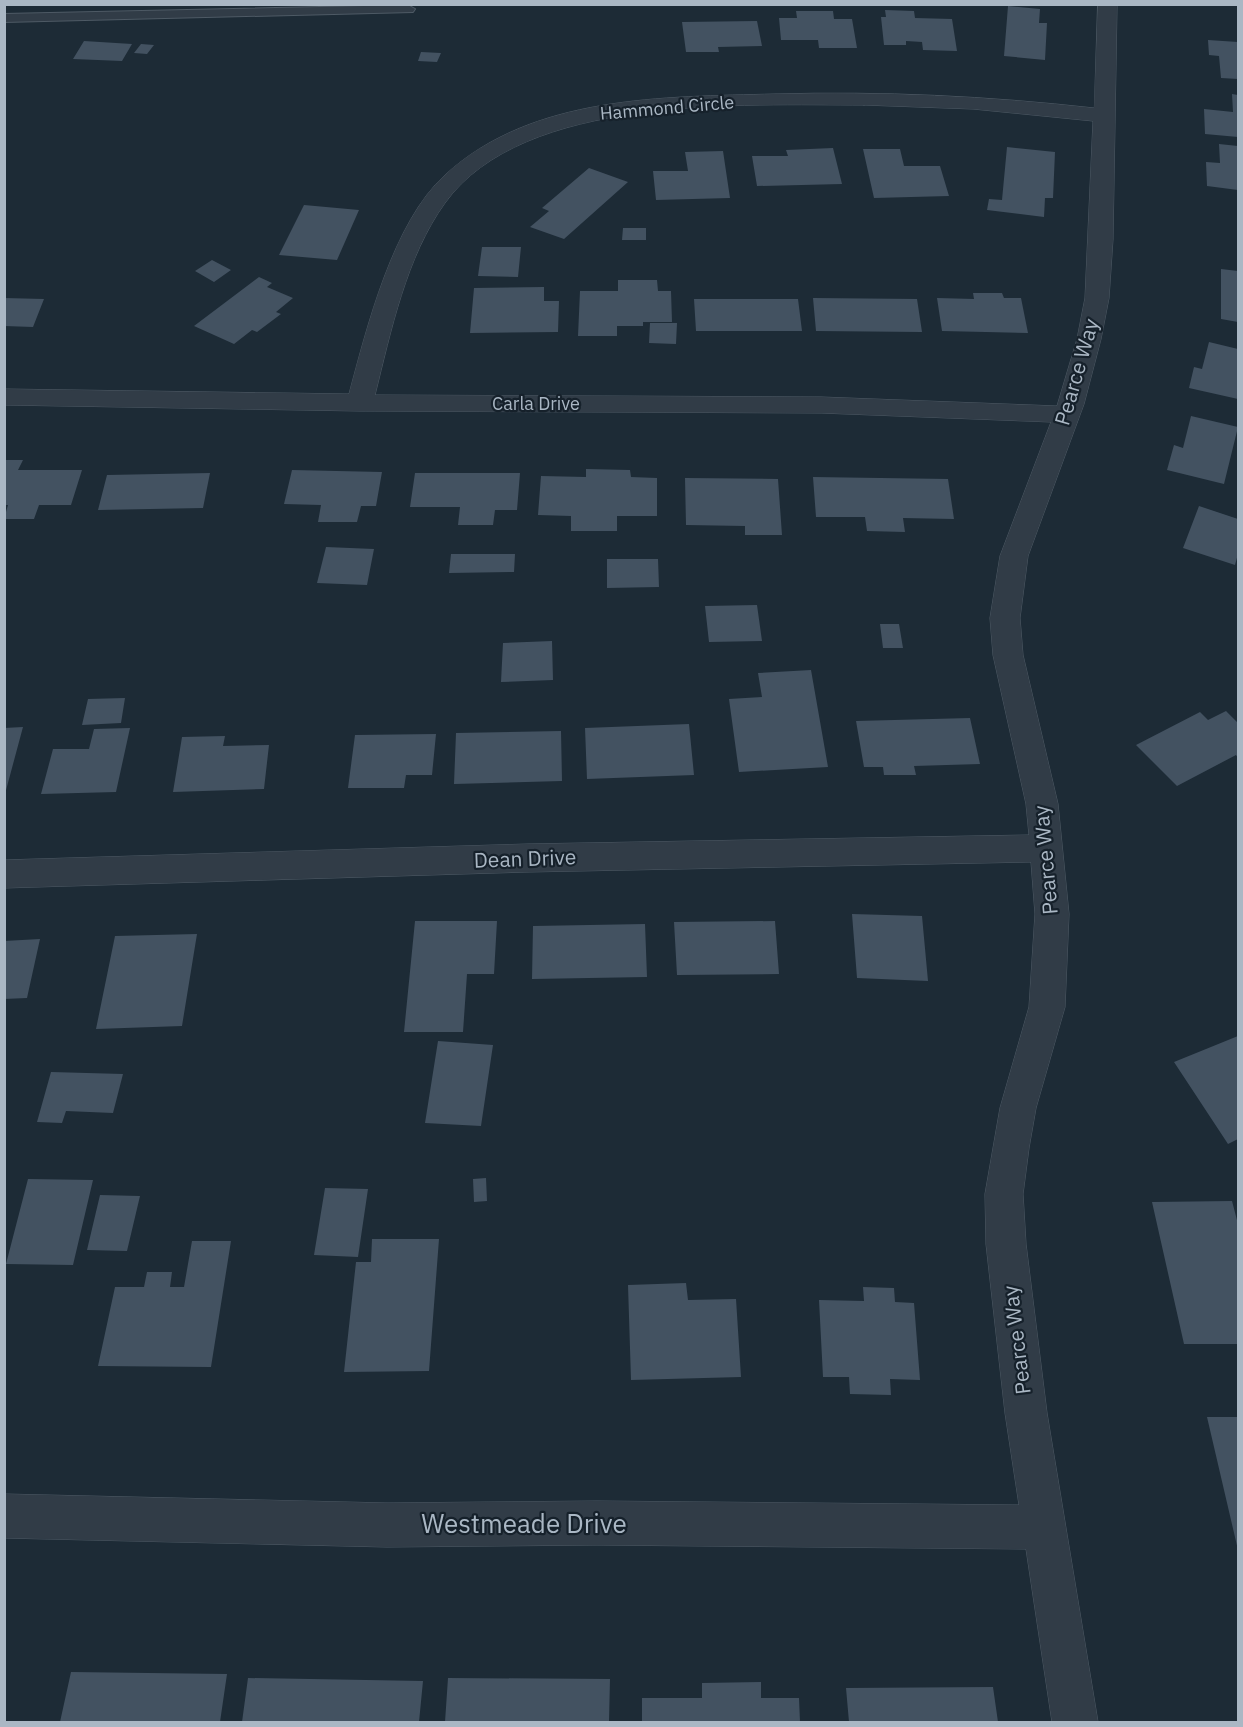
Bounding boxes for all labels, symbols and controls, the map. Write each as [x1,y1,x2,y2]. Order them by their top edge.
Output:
street label: Hammond Circle [599,90,735,125]
street label: Pearce Way [1047,315,1105,428]
street label: Carla Drive [492,392,580,415]
street label: Pearce Way [1026,804,1064,916]
street label: Dean Drive [473,842,577,874]
street label: Pearce Way [995,1283,1037,1396]
street label: Westmeade Drive [421,1506,627,1540]

